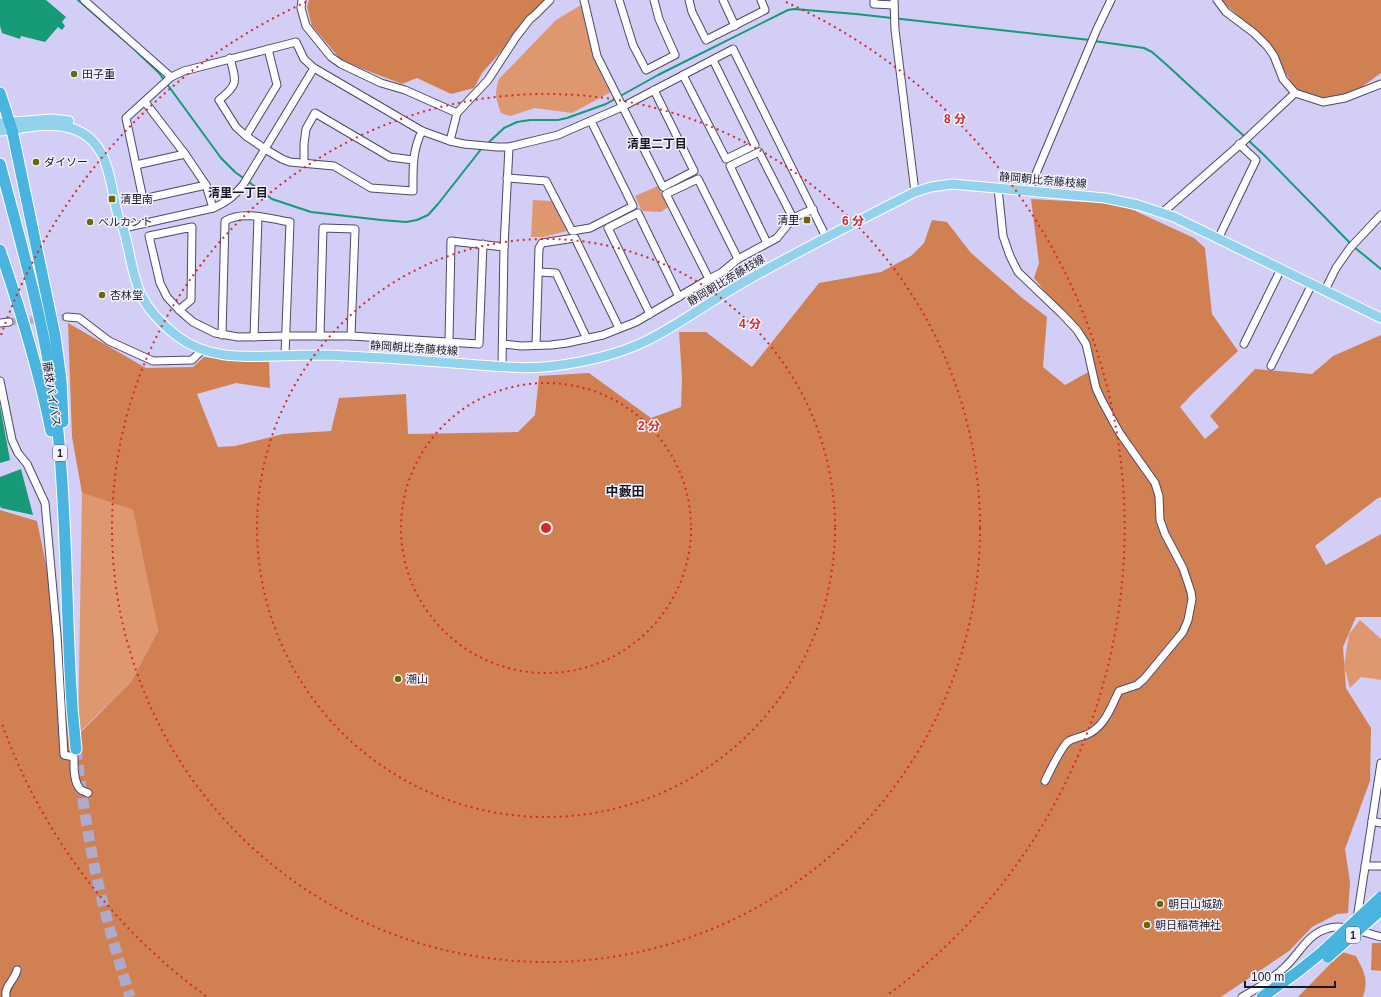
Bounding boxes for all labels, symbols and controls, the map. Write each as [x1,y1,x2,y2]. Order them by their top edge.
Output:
place label: 田子重 [82,68,115,80]
marker: 田子重 [69,69,79,79]
text: 8 分 [944,112,966,126]
district label: 清里二丁目 [627,137,687,151]
place label: ダイソー [44,156,88,168]
marker: ダイソー [31,157,41,167]
street label: 静岡朝比奈藤枝線 [999,170,1087,190]
district label: 清里一丁目 [208,186,268,200]
place label: 清里南 [120,193,153,205]
marker: 清里南 [107,194,117,204]
place label: 清里 [777,214,799,226]
text: 6 分 [842,214,864,228]
marker: 清里 [802,215,812,225]
place label: ベルカント [98,216,153,228]
marker: ベルカント [85,217,95,227]
street label: 静岡朝比奈藤枝線 [685,252,767,308]
place label: 杏林堂 [110,289,143,301]
marker: 杏林堂 [97,290,107,300]
text: 4 分 [739,317,761,331]
street label: 静岡朝比奈藤枝線 [370,339,458,357]
street label: 藤枝バイパス [41,361,63,427]
text: 2 分 [638,419,660,433]
road number: 1 [53,445,67,461]
district label: 中藪田 [605,484,645,499]
centre of rings [539,521,553,535]
place label: 潮山 [406,673,428,685]
marker: 潮山 [393,674,403,684]
place label: 朝日山城跡 [1168,898,1223,910]
marker: 朝日山城跡 [1155,899,1165,909]
place label: 朝日稲荷神社 [1155,919,1221,931]
marker: 朝日稲荷神社 [1142,920,1152,930]
road number: 1 [1346,927,1360,943]
scale bar [1245,963,1335,989]
text: 100 m [1251,970,1284,984]

